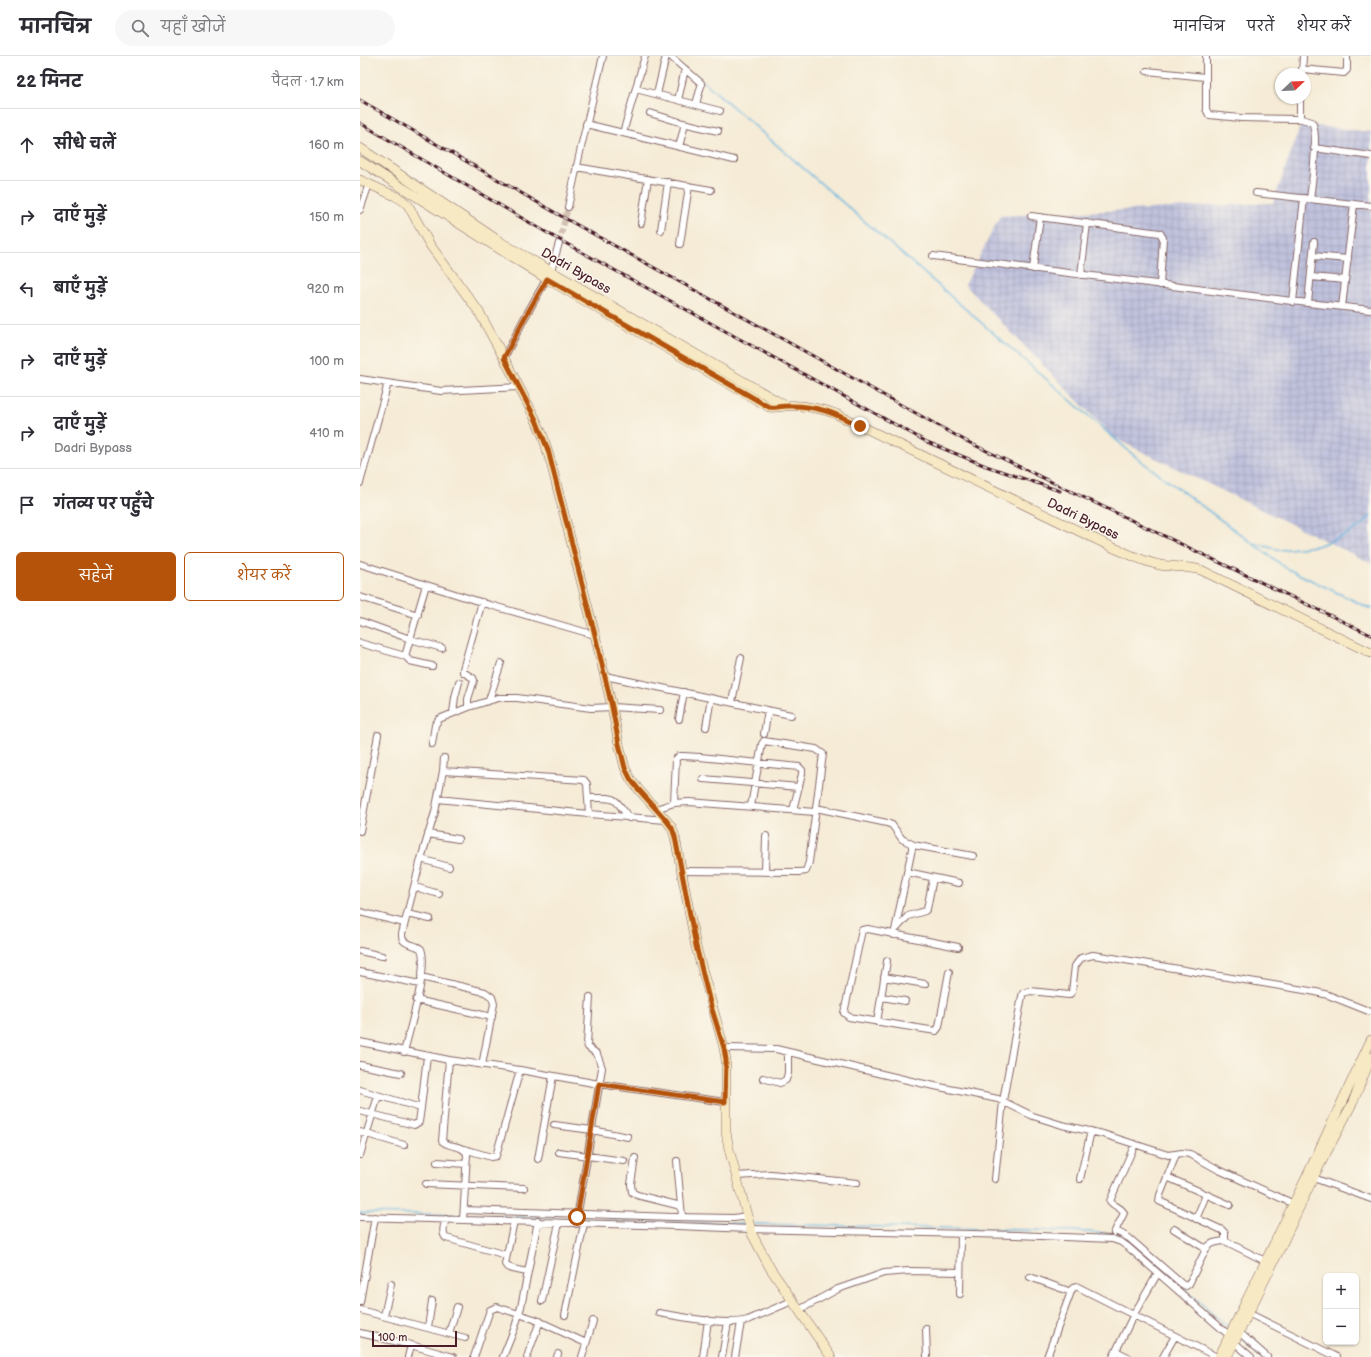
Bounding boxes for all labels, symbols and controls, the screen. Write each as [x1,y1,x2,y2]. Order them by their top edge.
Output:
search box [115,10,395,46]
text: मानचित्र [20,16,91,39]
icon: search [129,17,151,39]
text: यहाँ खोजें [161,18,225,37]
text: मानचित्र [1173,18,1225,35]
text: परतें [1247,18,1274,35]
text: शेयर करें [1296,18,1351,35]
north arrow [1275,68,1311,104]
text: 22 मिनट [16,72,82,92]
text: पैदल · 1.7 km [272,74,344,90]
icon: ahead [16,134,38,156]
text: सीधे चलें [54,135,116,154]
text: 160 m [309,137,344,153]
icon: right [16,206,38,228]
text: दाएँ मुड़ें [54,207,106,226]
text: 150 m [310,209,344,225]
street label: Dadri Bypass [538,245,614,298]
icon: left [16,278,38,300]
text: बाएँ मुड़ें [54,279,107,298]
text: 920 m [307,281,344,297]
icon: right [16,350,38,372]
text: दाएँ मुड़ें [54,351,106,370]
text: 100 m [309,353,344,369]
text: दाएँ मुड़ें [54,415,106,434]
route end [851,417,869,435]
icon: right [16,422,38,444]
text: 410 m [309,425,344,441]
text: Dadri Bypass [54,440,132,456]
icon: arrive [16,494,38,516]
text: गंतव्य पर पहुँचे [54,495,153,514]
street label: Dadri Bypass [1044,495,1122,544]
button: सहेजें [16,552,176,601]
button: शेयर करें [184,552,344,601]
route start [568,1208,586,1226]
map controls [1323,1273,1359,1345]
button: + [1323,1273,1359,1309]
button: − [1323,1309,1359,1345]
scale bar [372,1329,457,1348]
text: 100 m [378,1331,407,1344]

